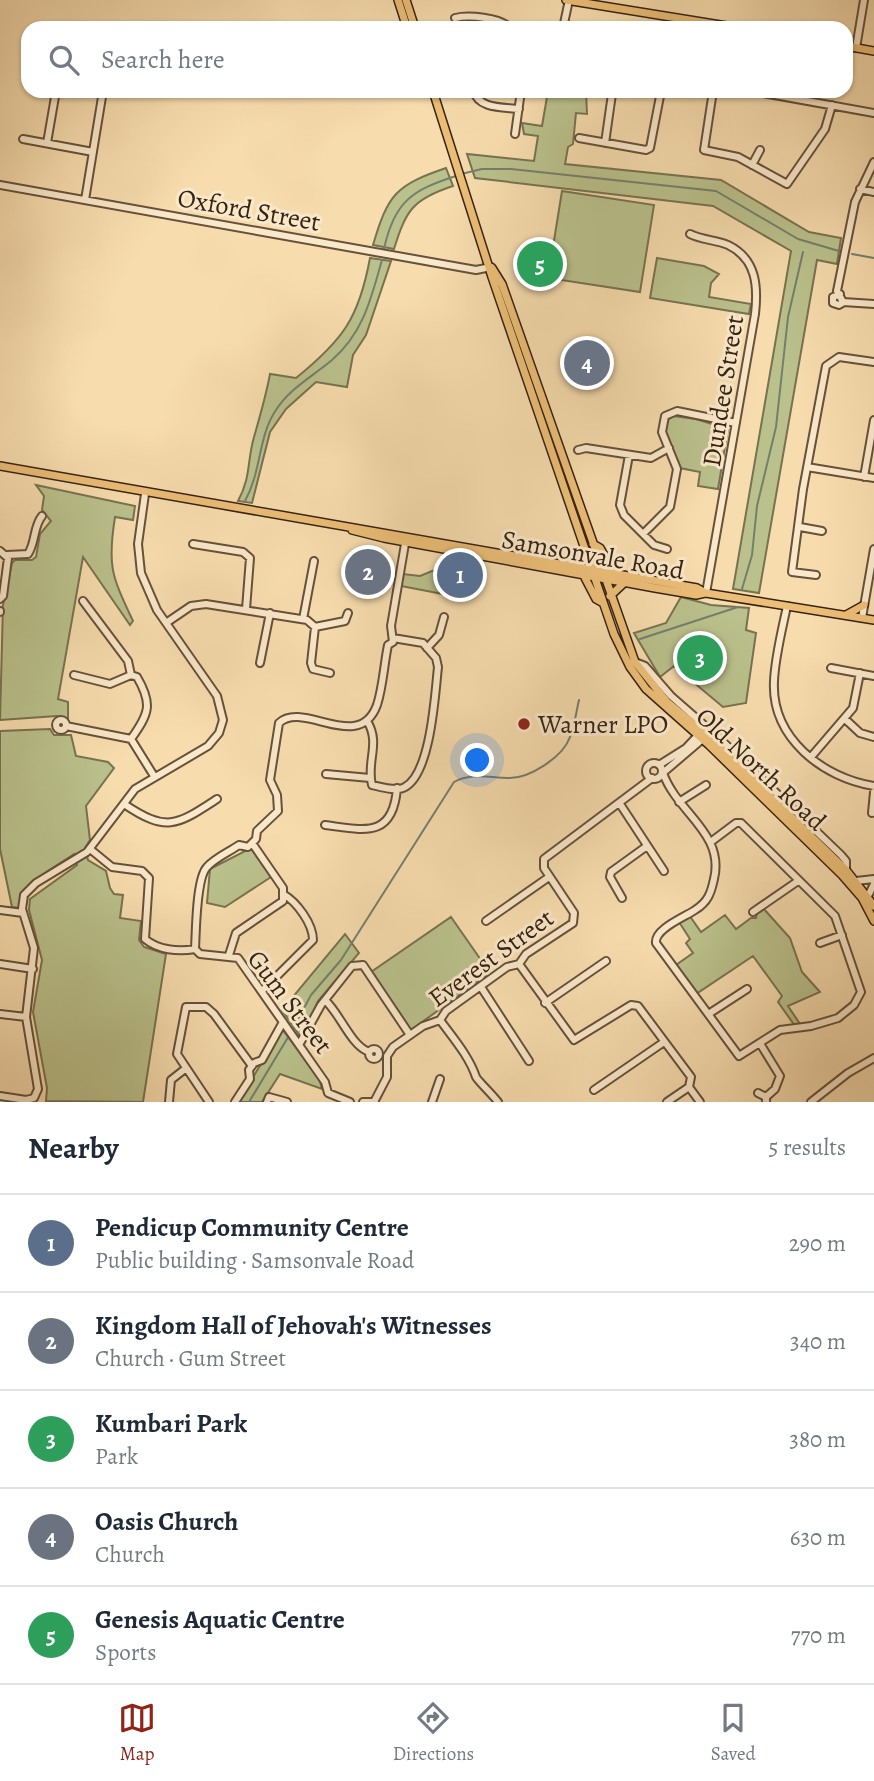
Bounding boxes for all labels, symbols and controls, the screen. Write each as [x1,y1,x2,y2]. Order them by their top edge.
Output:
search box [21,21,853,98]
icon: search [45,41,83,79]
text: Search here [101,42,225,77]
street label: Oxford Street [175,180,323,240]
pin: 5 [517,238,563,290]
street label: Dundee Street [694,312,752,469]
pin: 4 [564,337,610,389]
street label: Samsonvale Road [499,522,687,588]
pin: 2 [345,546,391,598]
pin: 1 [437,549,483,601]
pin: 3 [677,632,723,684]
street label: Old North Road [688,699,834,839]
place label: Warner LPO [537,707,668,742]
marker: Warner LPO [516,716,532,732]
your location [460,743,494,777]
street label: Everest Street [421,900,561,1015]
street label: Gum Street [239,943,341,1061]
text: Nearby [28,1128,119,1168]
text: 5 results [769,1132,846,1163]
text: Pendicup Community Centre [95,1210,409,1245]
text: 1 [47,1228,55,1259]
text: 290 m [789,1228,846,1259]
text: Public building · Samsonvale Road [95,1245,414,1276]
text: Kingdom Hall of Jehovah's Witnesses [95,1308,492,1343]
text: 2 [45,1326,57,1357]
text: 340 m [790,1326,846,1357]
text: Church · Gum Street [95,1343,286,1374]
text: Kumbari Park [95,1406,247,1441]
text: 3 [46,1424,56,1455]
text: 380 m [789,1424,846,1455]
text: Park [95,1441,138,1472]
text: Oasis Church [95,1504,238,1539]
text: 4 [46,1522,56,1553]
text: 630 m [790,1522,846,1553]
text: Church [95,1539,165,1570]
text: Genesis Aquatic Centre [95,1602,345,1637]
text: 5 [46,1620,56,1651]
text: 770 m [791,1620,846,1651]
text: Sports [95,1637,156,1668]
tab: Map [118,1699,156,1767]
tab: Directions [393,1699,474,1767]
tab: Saved [711,1699,756,1767]

